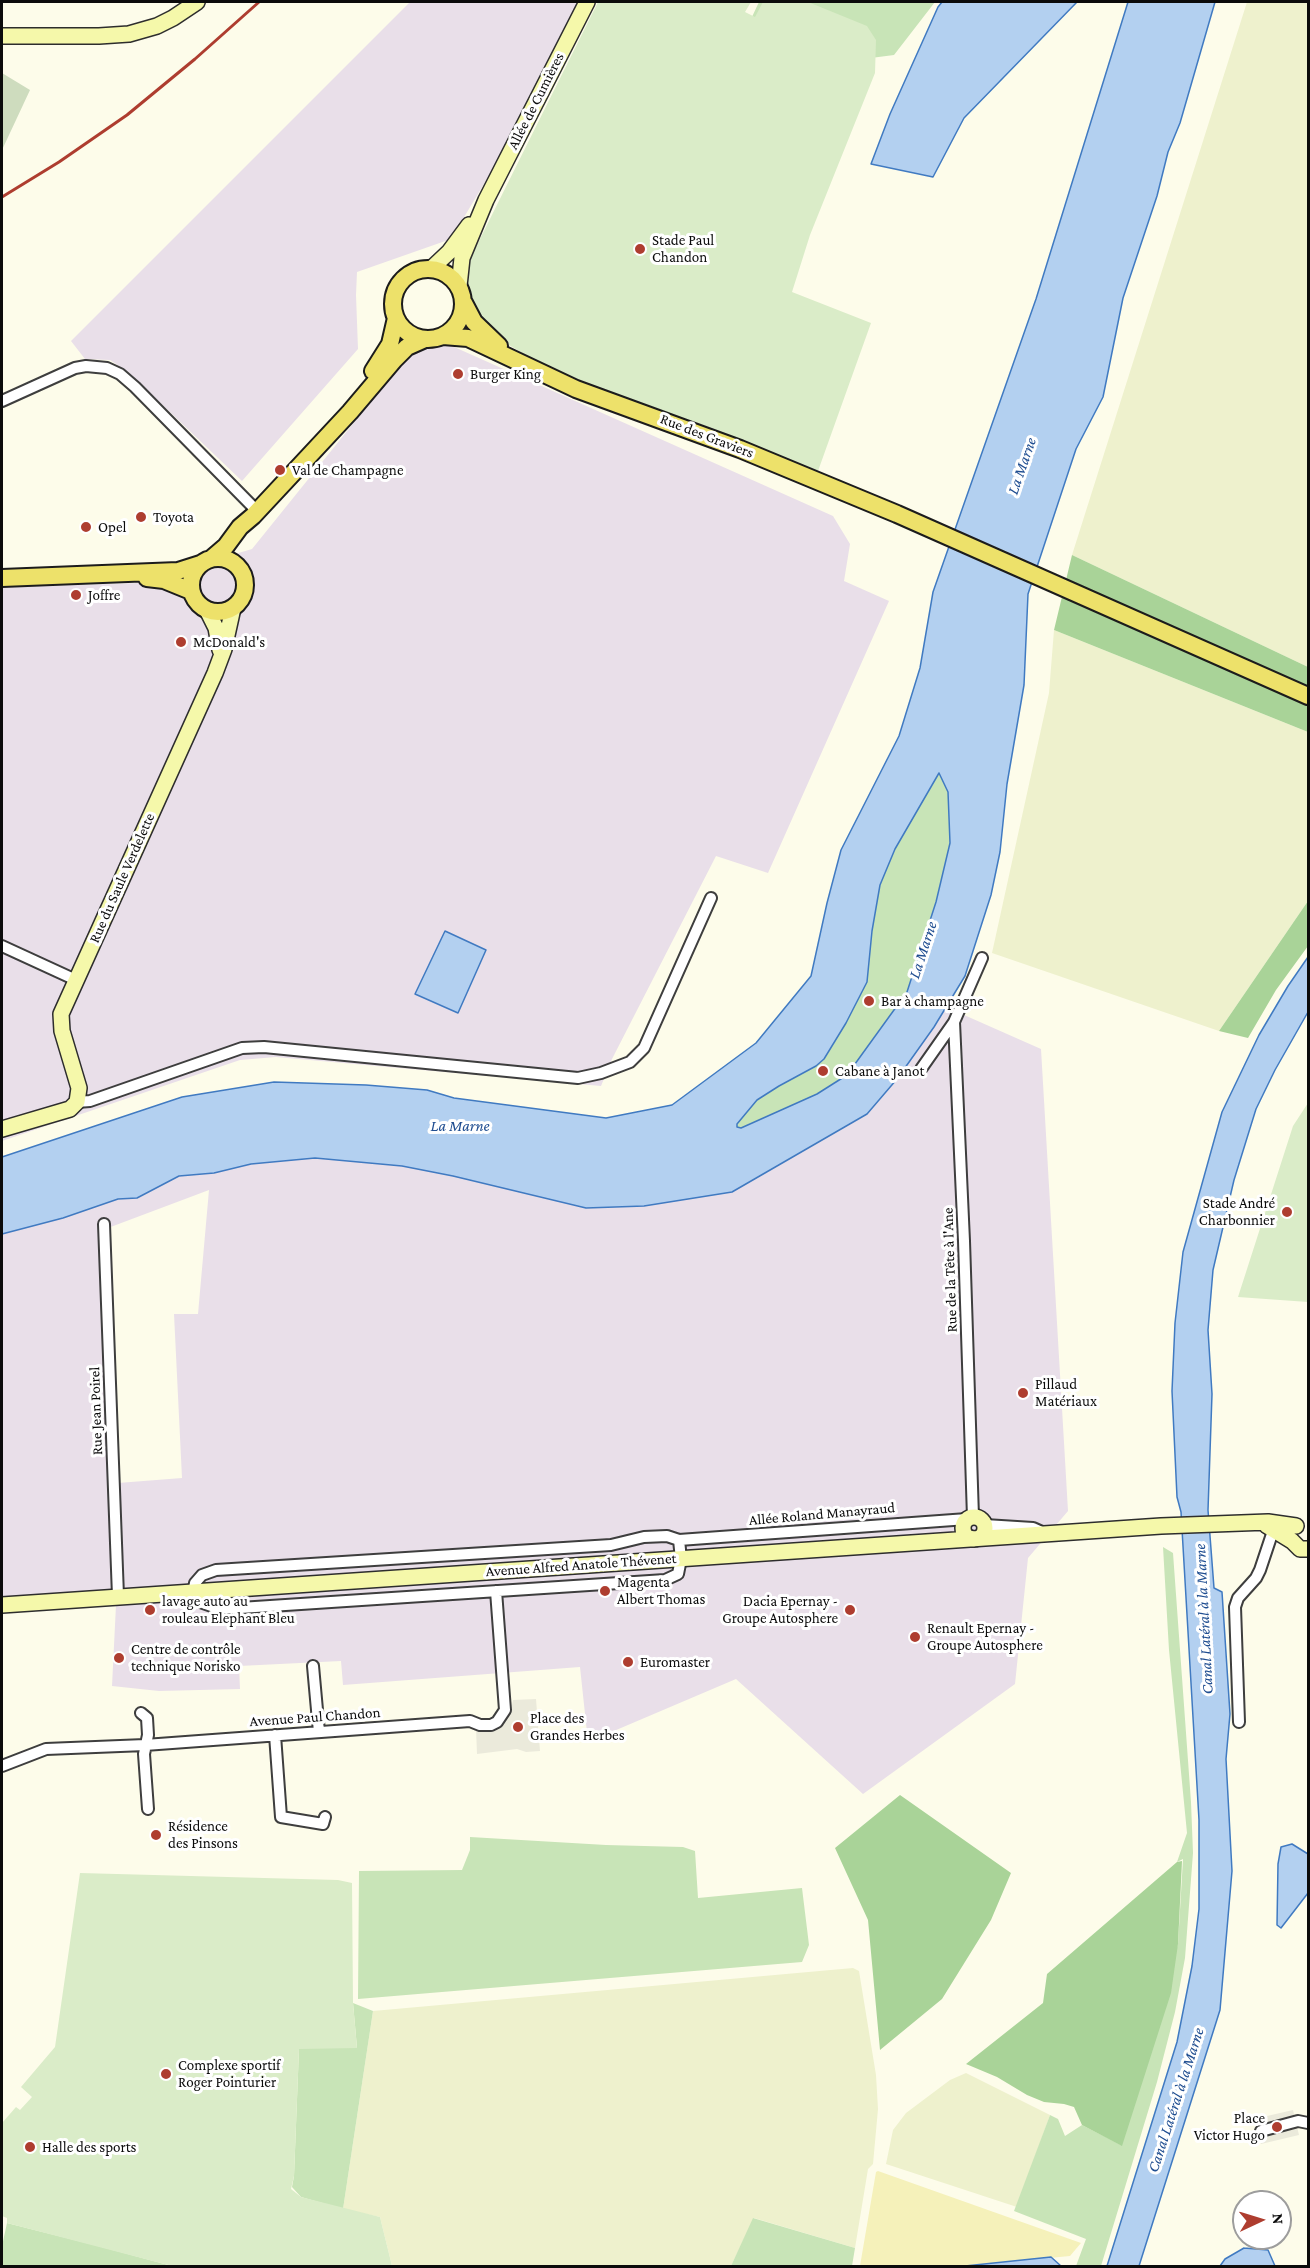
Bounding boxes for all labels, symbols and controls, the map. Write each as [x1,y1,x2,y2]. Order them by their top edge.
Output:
street label: Allée de Cumières [504,49,568,153]
place label: Stade Paul Chandon [652,231,714,266]
marker: Stade Paul Chandon [633,242,647,256]
place label: Burger King [470,365,541,383]
marker: Burger King [451,367,465,381]
street label: Rue des Graviers [658,410,756,462]
water label: La Marne [1003,435,1041,497]
place label: Val de Champagne [292,461,403,479]
marker: Val de Champagne [273,463,287,477]
place label: Toyota [153,508,194,526]
marker: Toyota [134,510,148,524]
place label: Opel [98,518,126,536]
marker: Opel [79,520,93,534]
place label: Joffre [88,586,120,604]
marker: Joffre [69,588,83,602]
place label: McDonald's [193,633,265,651]
marker: McDonald's [174,635,188,649]
street label: Rue du Saule Verdelette [85,810,159,946]
water label: La Marne [905,919,941,981]
place label: Bar à champagne [881,992,984,1010]
marker: Bar à champagne [862,994,876,1008]
place label: Cabane à Janot [835,1062,924,1080]
marker: Cabane à Janot [816,1064,830,1078]
water label: La Marne [430,1116,490,1136]
place label: Stade André Charbonnier [1199,1194,1275,1229]
marker: Stade André Charbonnier [1280,1205,1294,1219]
street label: Rue de la Tête à l'Ane [939,1207,961,1333]
street label: Rue Jean Poirel [85,1366,107,1456]
place label: Pillaud Matériaux [1035,1375,1097,1410]
marker: Pillaud Matériaux [1016,1386,1030,1400]
street label: Allée Roland Manayraud [748,1499,896,1529]
water label: Canal Latéral à la Marne [1190,1543,1218,1695]
street label: Avenue Alfred Anatole Thévenet [485,1549,677,1581]
place label: Magenta Albert Thomas [617,1573,705,1608]
marker: Magenta Albert Thomas [598,1584,612,1598]
place label: lavage auto au rouleau Elephant Bleu [162,1592,295,1627]
place label: Dacia Epernay - Groupe Autosphere [722,1592,838,1627]
marker: lavage auto au rouleau Elephant Bleu [143,1603,157,1617]
marker: Dacia Epernay - Groupe Autosphere [843,1603,857,1617]
place label: Renault Epernay - Groupe Autosphere [927,1619,1043,1654]
marker: Renault Epernay - Groupe Autosphere [908,1630,922,1644]
place label: Centre de contrôle technique Norisko [131,1640,241,1675]
marker: Centre de contrôle technique Norisko [112,1651,126,1665]
place label: Euromaster [640,1653,710,1671]
marker: Euromaster [621,1655,635,1669]
street label: Avenue Paul Chandon [249,1703,381,1731]
place label: Place des Grandes Herbes [530,1709,625,1744]
marker: Place des Grandes Herbes [511,1720,525,1734]
place label: Résidence des Pinsons [168,1817,238,1852]
marker: Résidence des Pinsons [149,1828,163,1842]
water label: Canal Latéral à la Marne [1144,2025,1208,2175]
place label: Complexe sportif Roger Pointurier [178,2056,281,2091]
marker: Complexe sportif Roger Pointurier [159,2067,173,2081]
place label: Place Victor Hugo [1194,2109,1265,2144]
marker: Place Victor Hugo [1270,2120,1284,2134]
place label: Halle des sports [42,2138,136,2156]
marker: Halle des sports [23,2140,37,2154]
north arrow [1232,2190,1292,2250]
text: N [1270,2213,1287,2225]

